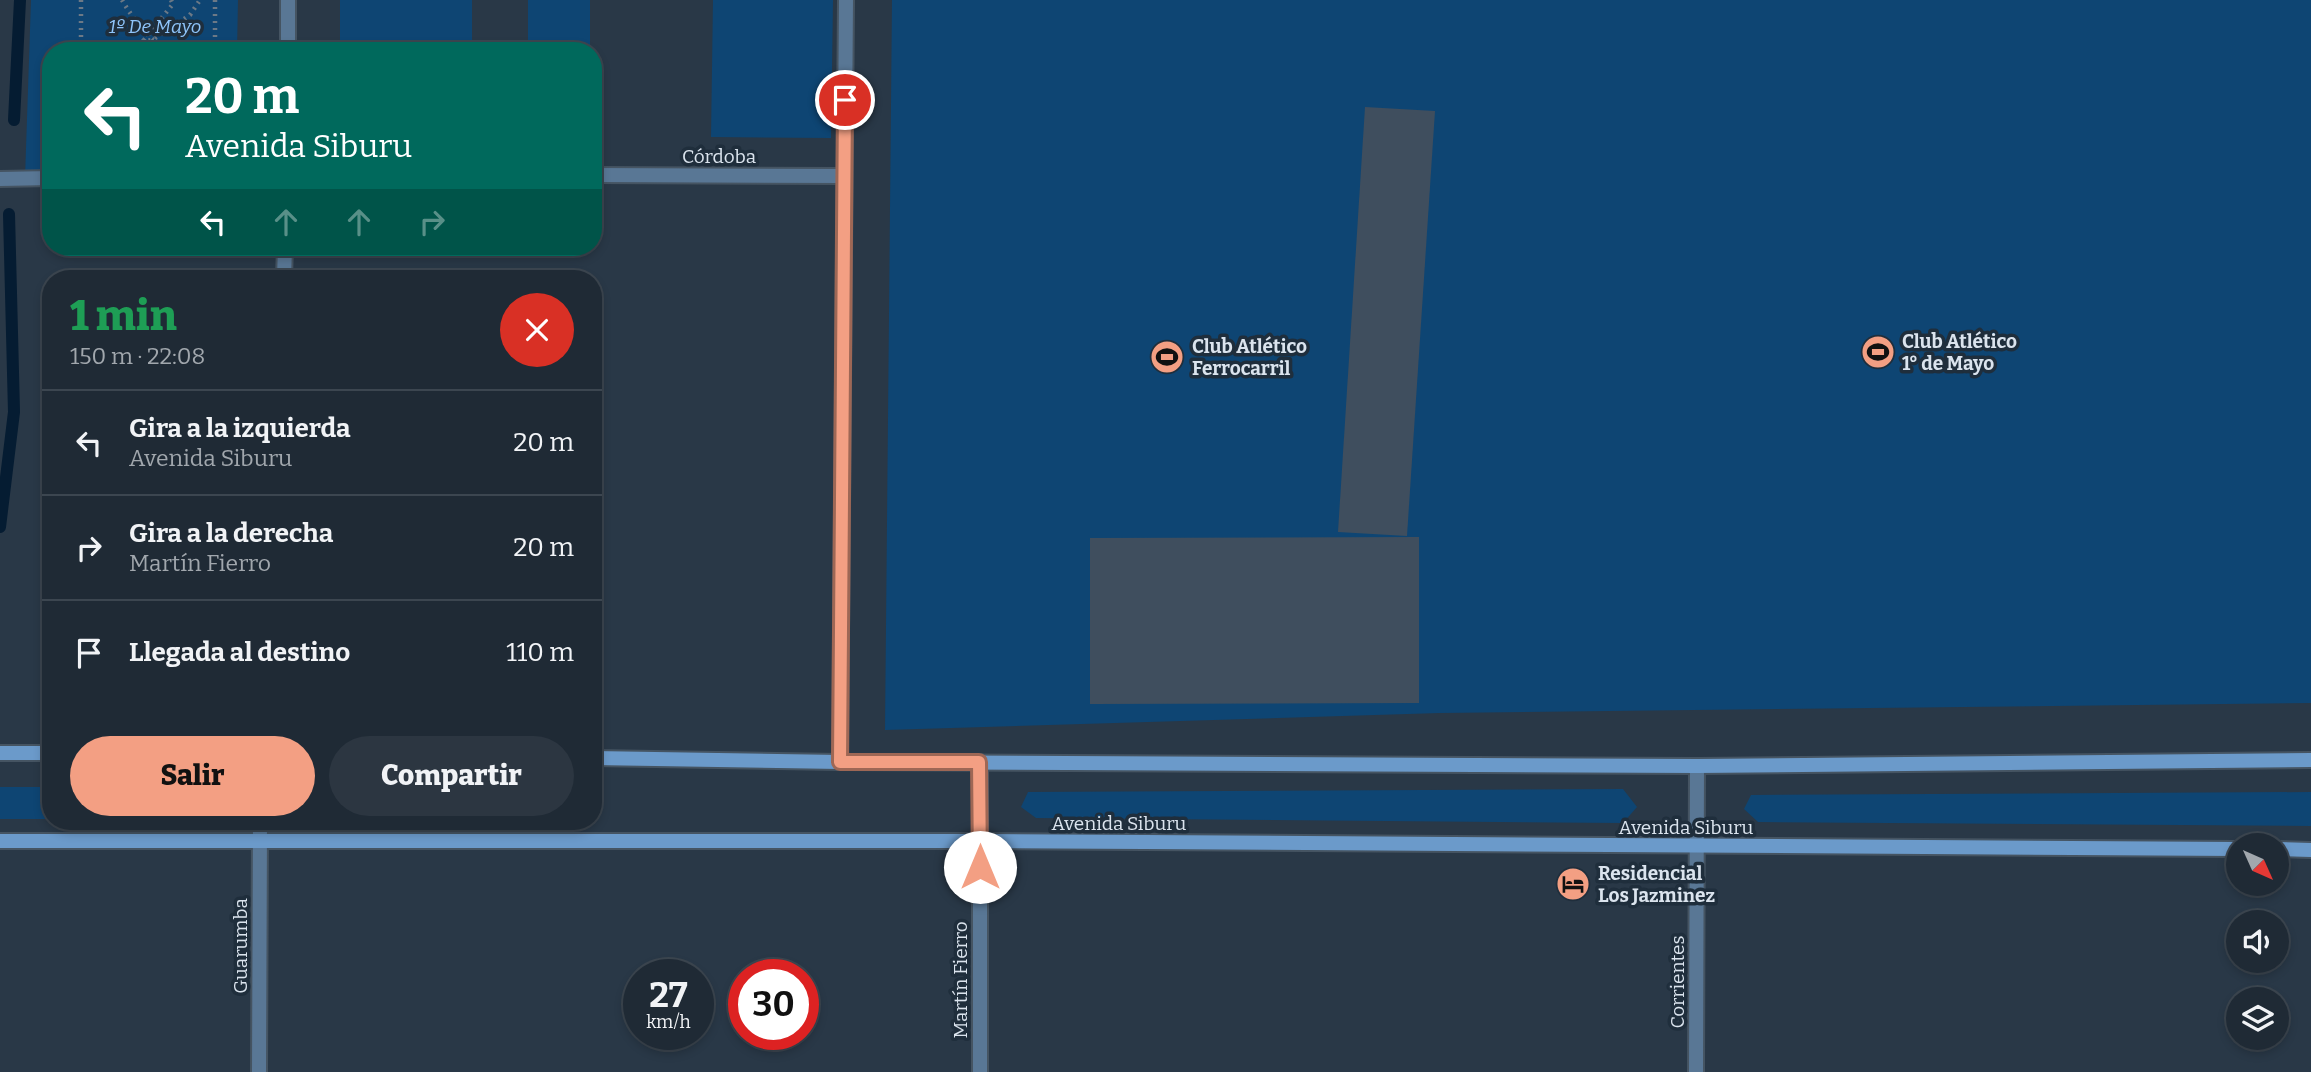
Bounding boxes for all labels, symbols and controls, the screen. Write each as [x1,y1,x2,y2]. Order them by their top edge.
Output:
park label: 1º De Mayo [109,15,201,38]
text: 20 m [185,67,299,126]
icon: left [70,70,161,161]
pin [815,70,875,130]
icon: arrive [826,81,864,119]
text: Avenida Siburu [185,127,412,165]
street label: Córdoba [682,145,757,168]
icon: left [194,203,232,241]
icon: ahead [267,203,305,241]
icon: ahead [340,203,378,241]
icon: right [413,203,451,241]
text: 1 min [70,291,177,341]
button: close [500,293,574,367]
place label: Club Atlético 1° de Mayo [1902,330,2017,375]
sports icon: Club Atlético 1° de Mayo [1859,333,1897,371]
place label: Club Atlético Ferrocarril [1192,335,1307,380]
sports icon: Club Atlético Ferrocarril [1148,338,1186,376]
text: 150 m · 22:08 [70,342,205,370]
text: Gira a la izquierda [129,413,351,444]
icon: left [70,424,108,462]
text: 20 m [513,427,574,458]
text: Avenida Siburu [129,444,292,472]
text: Gira a la derecha [129,518,333,549]
icon: right [70,529,108,567]
text: 20 m [513,532,574,563]
text: Martín Fierro [129,549,271,577]
icon: arrive [70,634,108,672]
text: Llegada al destino [129,637,350,668]
text: 110 m [506,637,574,668]
button: Salir [70,736,315,816]
button: Compartir [329,736,574,816]
street label: Avenida Siburu [1052,812,1187,835]
street label: Avenida Siburu [1619,816,1754,839]
position arrow [943,830,1017,904]
north arrow [2226,833,2289,896]
map controls [2226,833,2289,1050]
place label: Residencial Los Jazminez [1598,862,1715,907]
hotel icon: Residencial Los Jazminez [1554,865,1592,903]
street label: Guarumba [229,898,252,994]
button: sound [2226,910,2289,973]
street label: Martín Fierro [949,921,972,1039]
street label: Corrientes [1666,935,1689,1029]
speed limit sign: 30 [728,959,819,1050]
text: 27 [649,974,688,1016]
button: layers [2226,987,2289,1050]
text: km/h [646,1011,691,1033]

